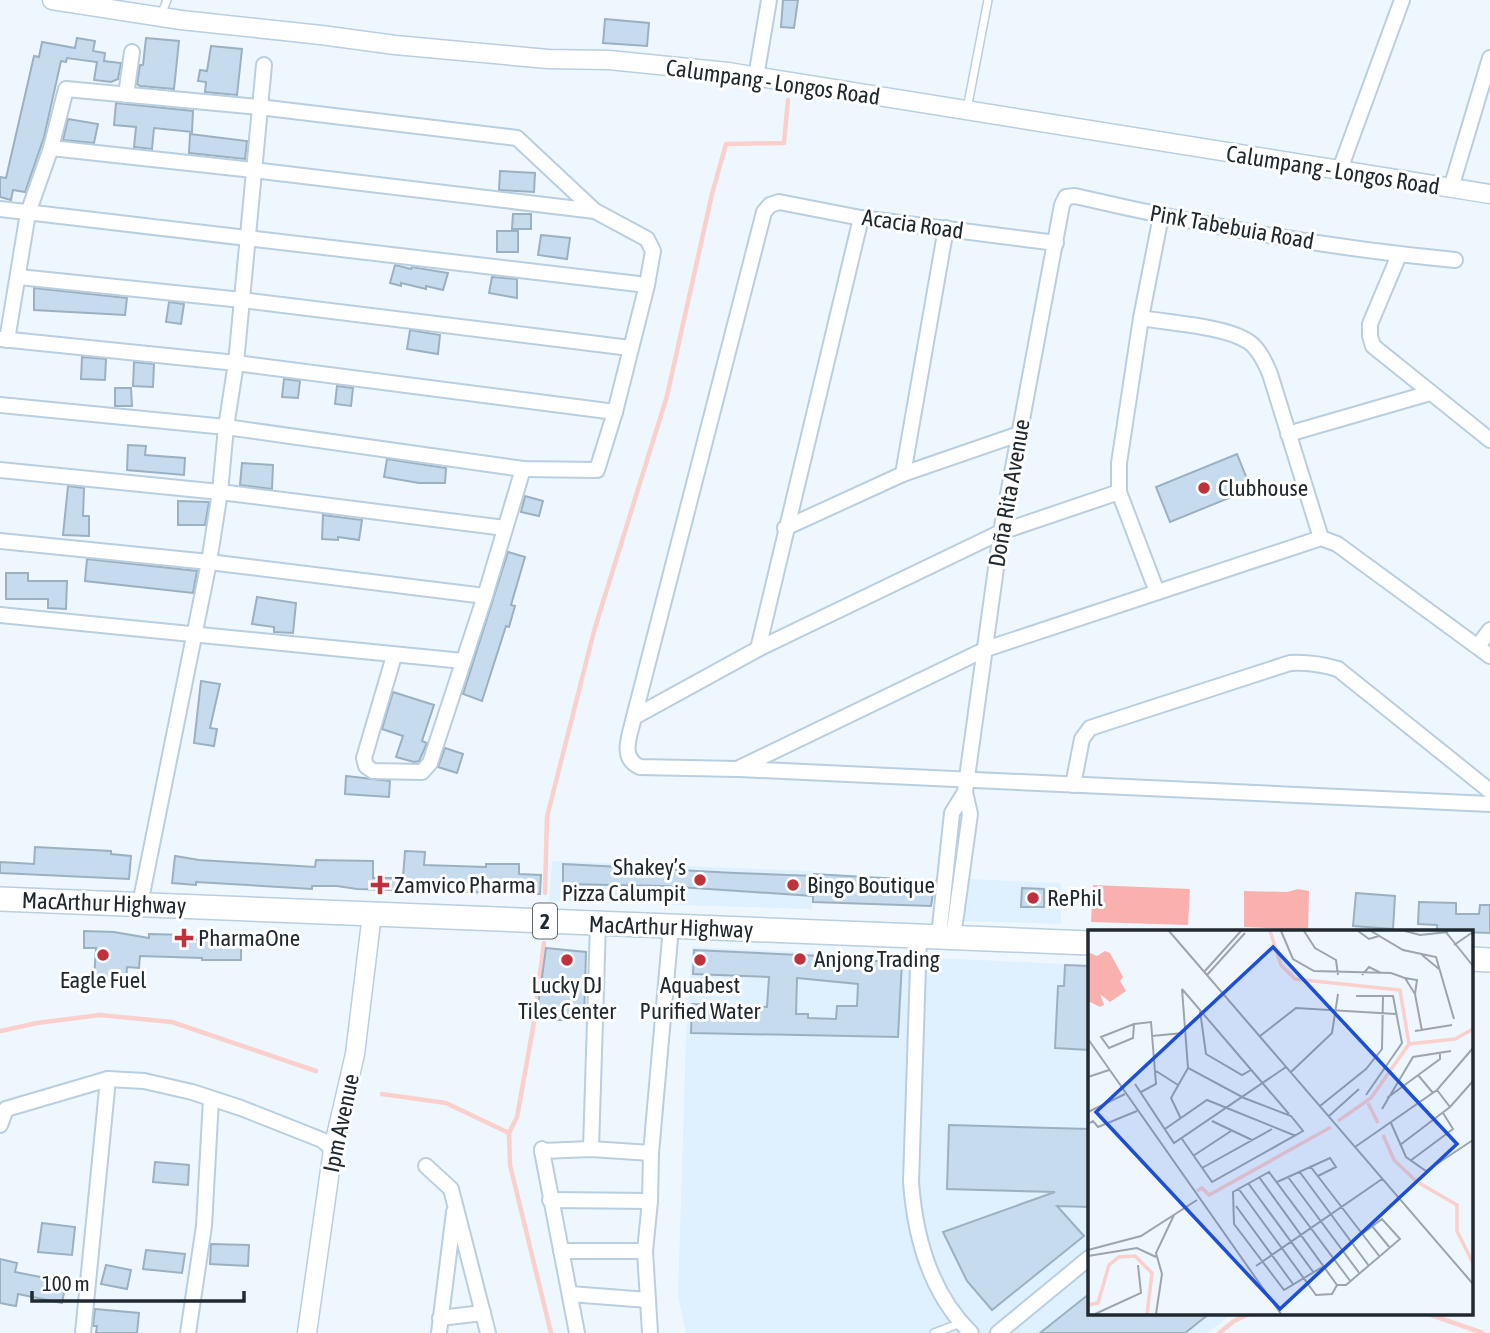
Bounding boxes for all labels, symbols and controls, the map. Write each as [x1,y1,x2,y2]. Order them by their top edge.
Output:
street label: Calumpang - Longos Road [664,54,882,110]
street label: Calumpang - Longos Road [1224,140,1442,200]
street label: Pink Tabebuia Road [1148,200,1316,254]
street label: Acacia Road [861,204,965,244]
street label: Doña Rita Avenue [983,417,1035,569]
place label: Clubhouse [1218,475,1308,501]
marker: Clubhouse [1196,480,1212,496]
place label: Shakey’s Pizza Calumpit [562,854,686,906]
place label: Zamvico Pharma [394,872,536,898]
marker: Shakey’s Pizza Calumpit [692,872,708,888]
place label: Bingo Boutique [807,872,935,898]
marker: Zamvico Pharma [372,877,388,893]
marker: Bingo Boutique [785,877,801,893]
place label: RePhil [1047,885,1103,911]
street label: MacArthur Highway [21,887,187,919]
marker: RePhil [1025,890,1041,906]
road number: 2 [533,904,557,939]
street label: MacArthur Highway [588,911,754,943]
place label: PharmaOne [198,925,300,951]
marker: PharmaOne [176,930,192,946]
inset map [1088,930,1472,1316]
place label: Anjong Trading [814,946,940,972]
marker: Eagle Fuel [95,947,111,963]
marker: Anjong Trading [792,951,808,967]
marker: Lucky DJ Tiles Center [559,952,575,968]
marker: Aquabest Purified Water [692,952,708,968]
place label: Eagle Fuel [60,967,146,993]
place label: Lucky DJ Tiles Center [518,972,617,1024]
place label: Aquabest Purified Water [640,972,762,1024]
street label: Ipm Avenue [318,1071,364,1175]
scale bar [32,1260,243,1304]
text: 100 m [42,1271,90,1295]

